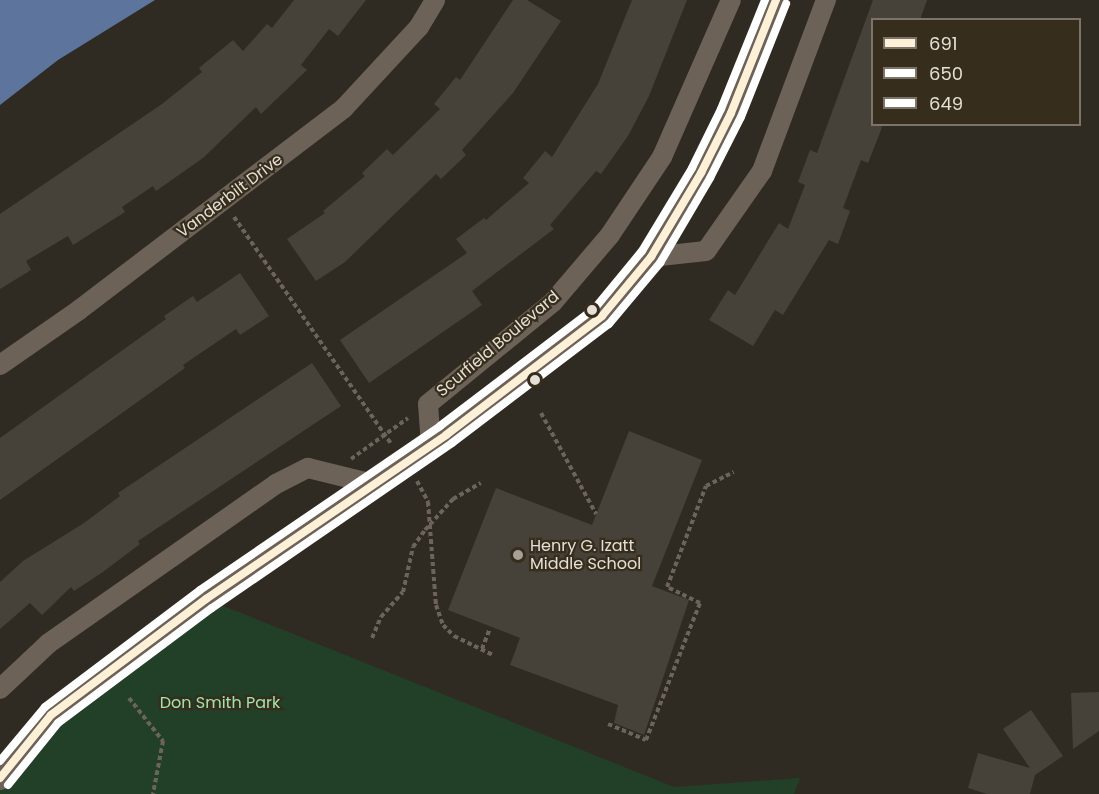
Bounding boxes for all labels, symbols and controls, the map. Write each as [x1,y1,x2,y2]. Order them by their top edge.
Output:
legend [871,18,1081,126]
text: 691 [929,31,958,56]
text: 650 [929,61,963,86]
text: 649 [929,91,963,116]
street label: Vanderbilt Drive [173,150,287,242]
street label: Scurfield Boulevard [433,287,563,401]
unlabelled marker [586,304,598,316]
unlabelled marker [529,374,541,386]
place label: Henry G. Izatt Middle School [530,536,641,574]
marker: Henry G. Izatt Middle School [511,548,525,562]
park label: Don Smith Park [160,693,280,713]

